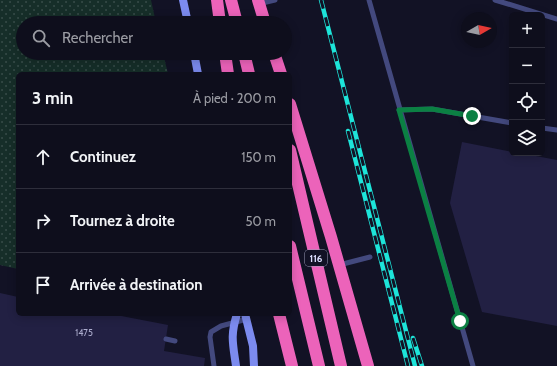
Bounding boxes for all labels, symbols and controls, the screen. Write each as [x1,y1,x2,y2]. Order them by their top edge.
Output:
north arrow [461,12,497,48]
map controls [509,12,545,156]
button: + [509,12,545,48]
search box [16,16,292,60]
icon: search [30,27,52,49]
text: Rechercher [62,29,133,47]
button: − [509,48,545,84]
button: locate [509,84,545,120]
text: 3 min [32,88,73,108]
text: À pied · 200 m [193,90,276,106]
route end [463,107,481,125]
button: layers [509,120,545,156]
icon: ahead [32,146,54,168]
text: Continuez [70,148,136,166]
text: 150 m [241,149,276,165]
icon: right [32,210,54,232]
text: Tournez à droite [70,212,175,230]
text: 50 m [246,213,276,229]
road number: 116 [305,250,327,266]
icon: arrive [32,274,54,296]
text: Arrivée à destination [70,276,202,294]
route start [451,312,469,330]
house number: 1475 [75,327,93,338]

